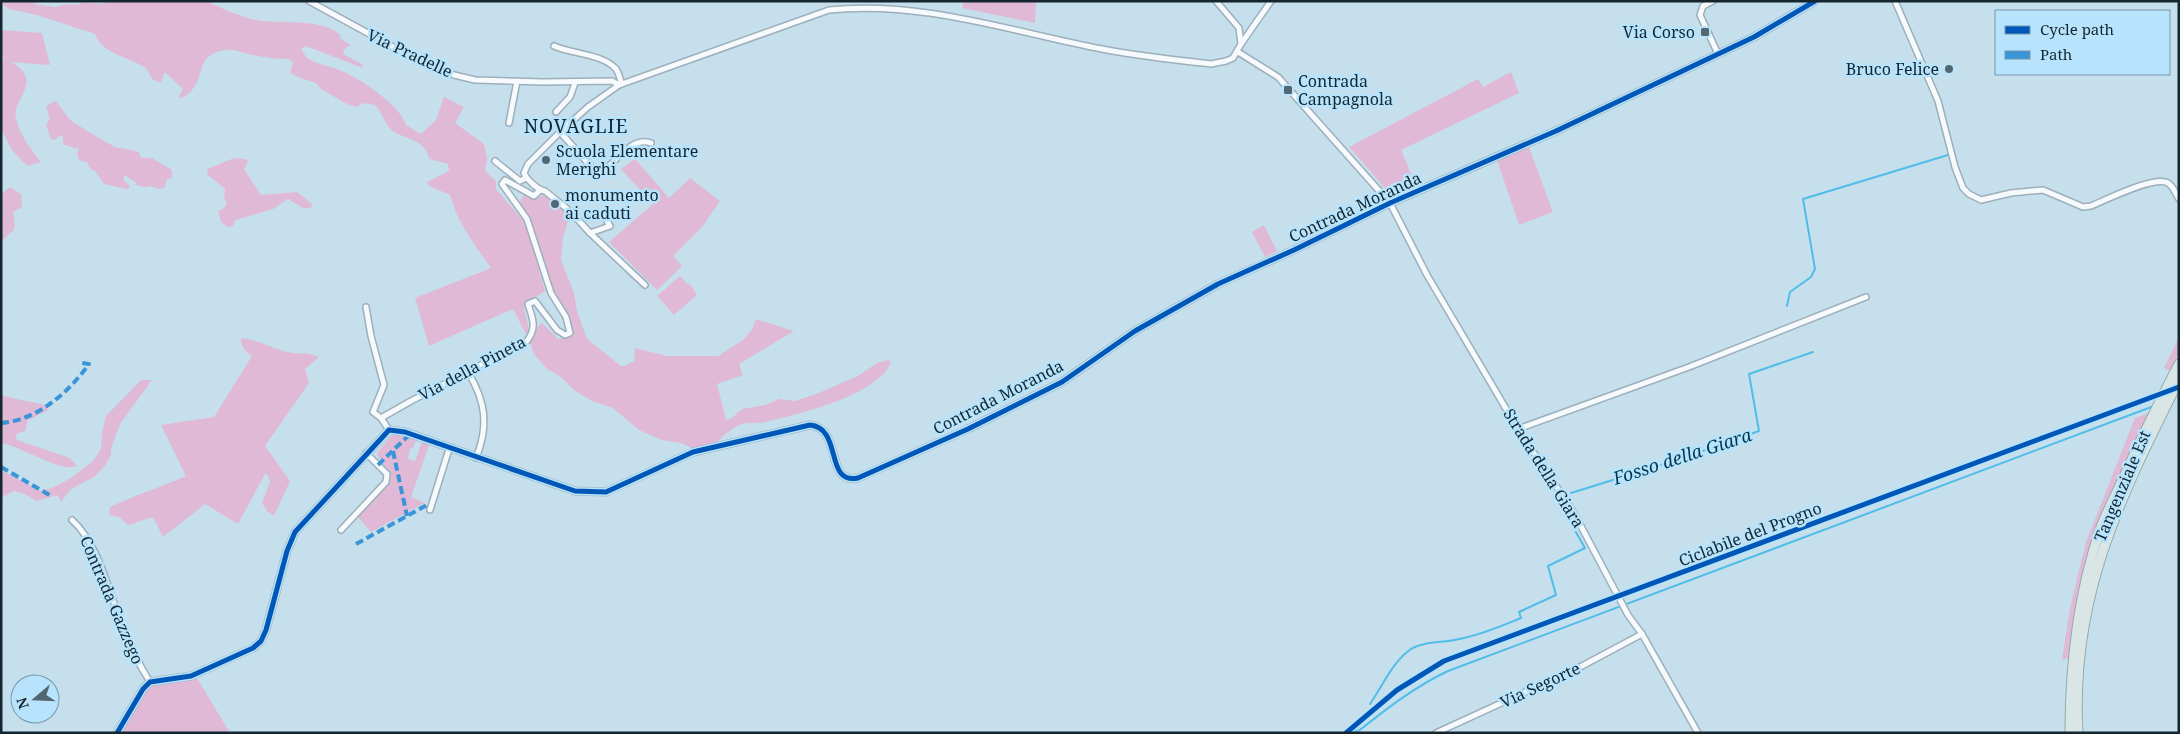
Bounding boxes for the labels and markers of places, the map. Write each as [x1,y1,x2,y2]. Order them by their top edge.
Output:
place label: Via Corso [1623,21,1695,43]
marker: Via Corso [1699,26,1711,38]
place label: Bruco Felice [1846,58,1939,80]
marker: Bruco Felice [1943,63,1955,75]
place label: Contrada Campagnola [1298,70,1393,110]
marker: Contrada Campagnola [1282,84,1294,96]
place label: Scuola Elementare Merighi [556,140,698,180]
marker: Scuola Elementare Merighi [540,154,552,166]
place label: monumento ai caduti [565,184,659,224]
marker: monumento ai caduti [549,198,561,210]

